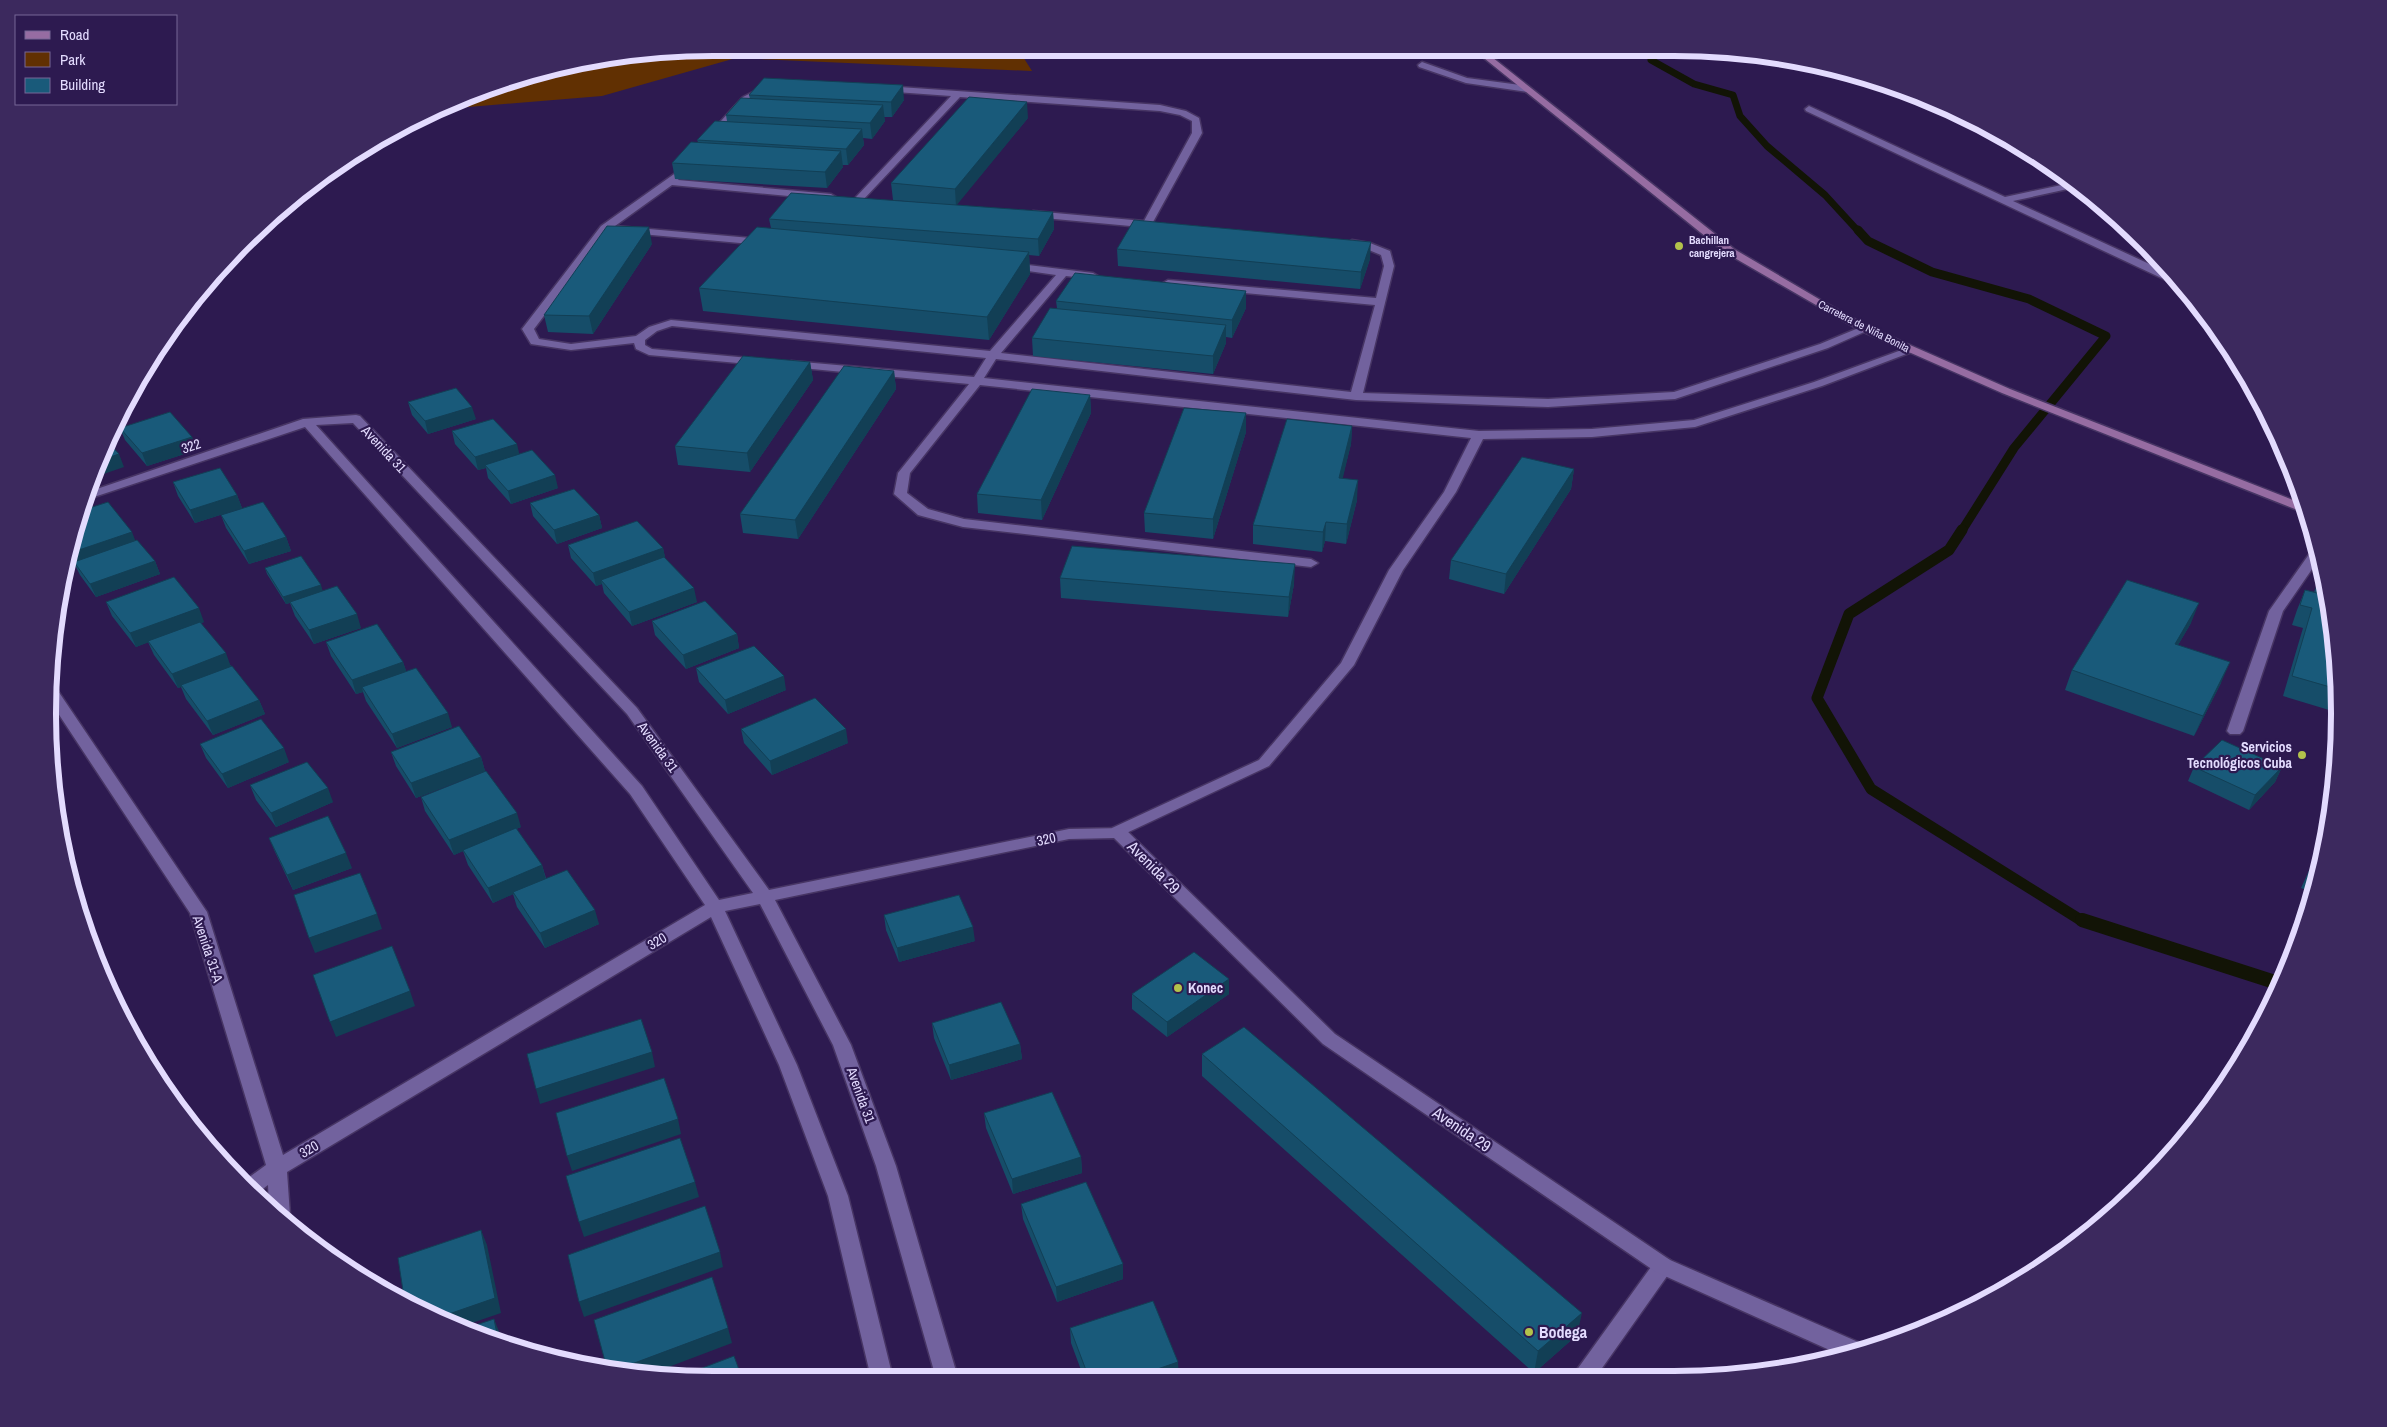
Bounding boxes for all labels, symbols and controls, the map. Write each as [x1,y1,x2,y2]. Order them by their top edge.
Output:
legend [15,15,178,105]
text: Road [60,24,89,45]
text: Park [60,49,86,70]
text: Building [60,74,105,95]
place label: Bachillan cangrejera [1689,233,1735,260]
marker: Bachillan cangrejera [1673,240,1685,252]
street label: Carretera de Niña Bonita [1816,297,1912,355]
street label: Avenida 31 [357,421,411,477]
street label: 322 [179,434,203,458]
street label: Avenida 31 [633,717,683,776]
place label: Servicios Tecnológicos Cuba [2187,738,2293,772]
marker: Servicios Tecnológicos Cuba [2296,749,2308,761]
street label: 320 [1035,828,1057,850]
street label: Avenida 29 [1122,835,1185,898]
street label: Avenida 31-A [188,912,227,985]
street label: 320 [644,928,670,954]
place label: Konec [1188,979,1223,997]
marker: Konec [1172,982,1184,994]
street label: Avenida 31 [842,1064,880,1126]
street label: Avenida 29 [1428,1101,1496,1157]
street label: 320 [296,1136,322,1162]
place label: Bodega [1539,1321,1588,1343]
marker: Bodega [1523,1326,1535,1338]

